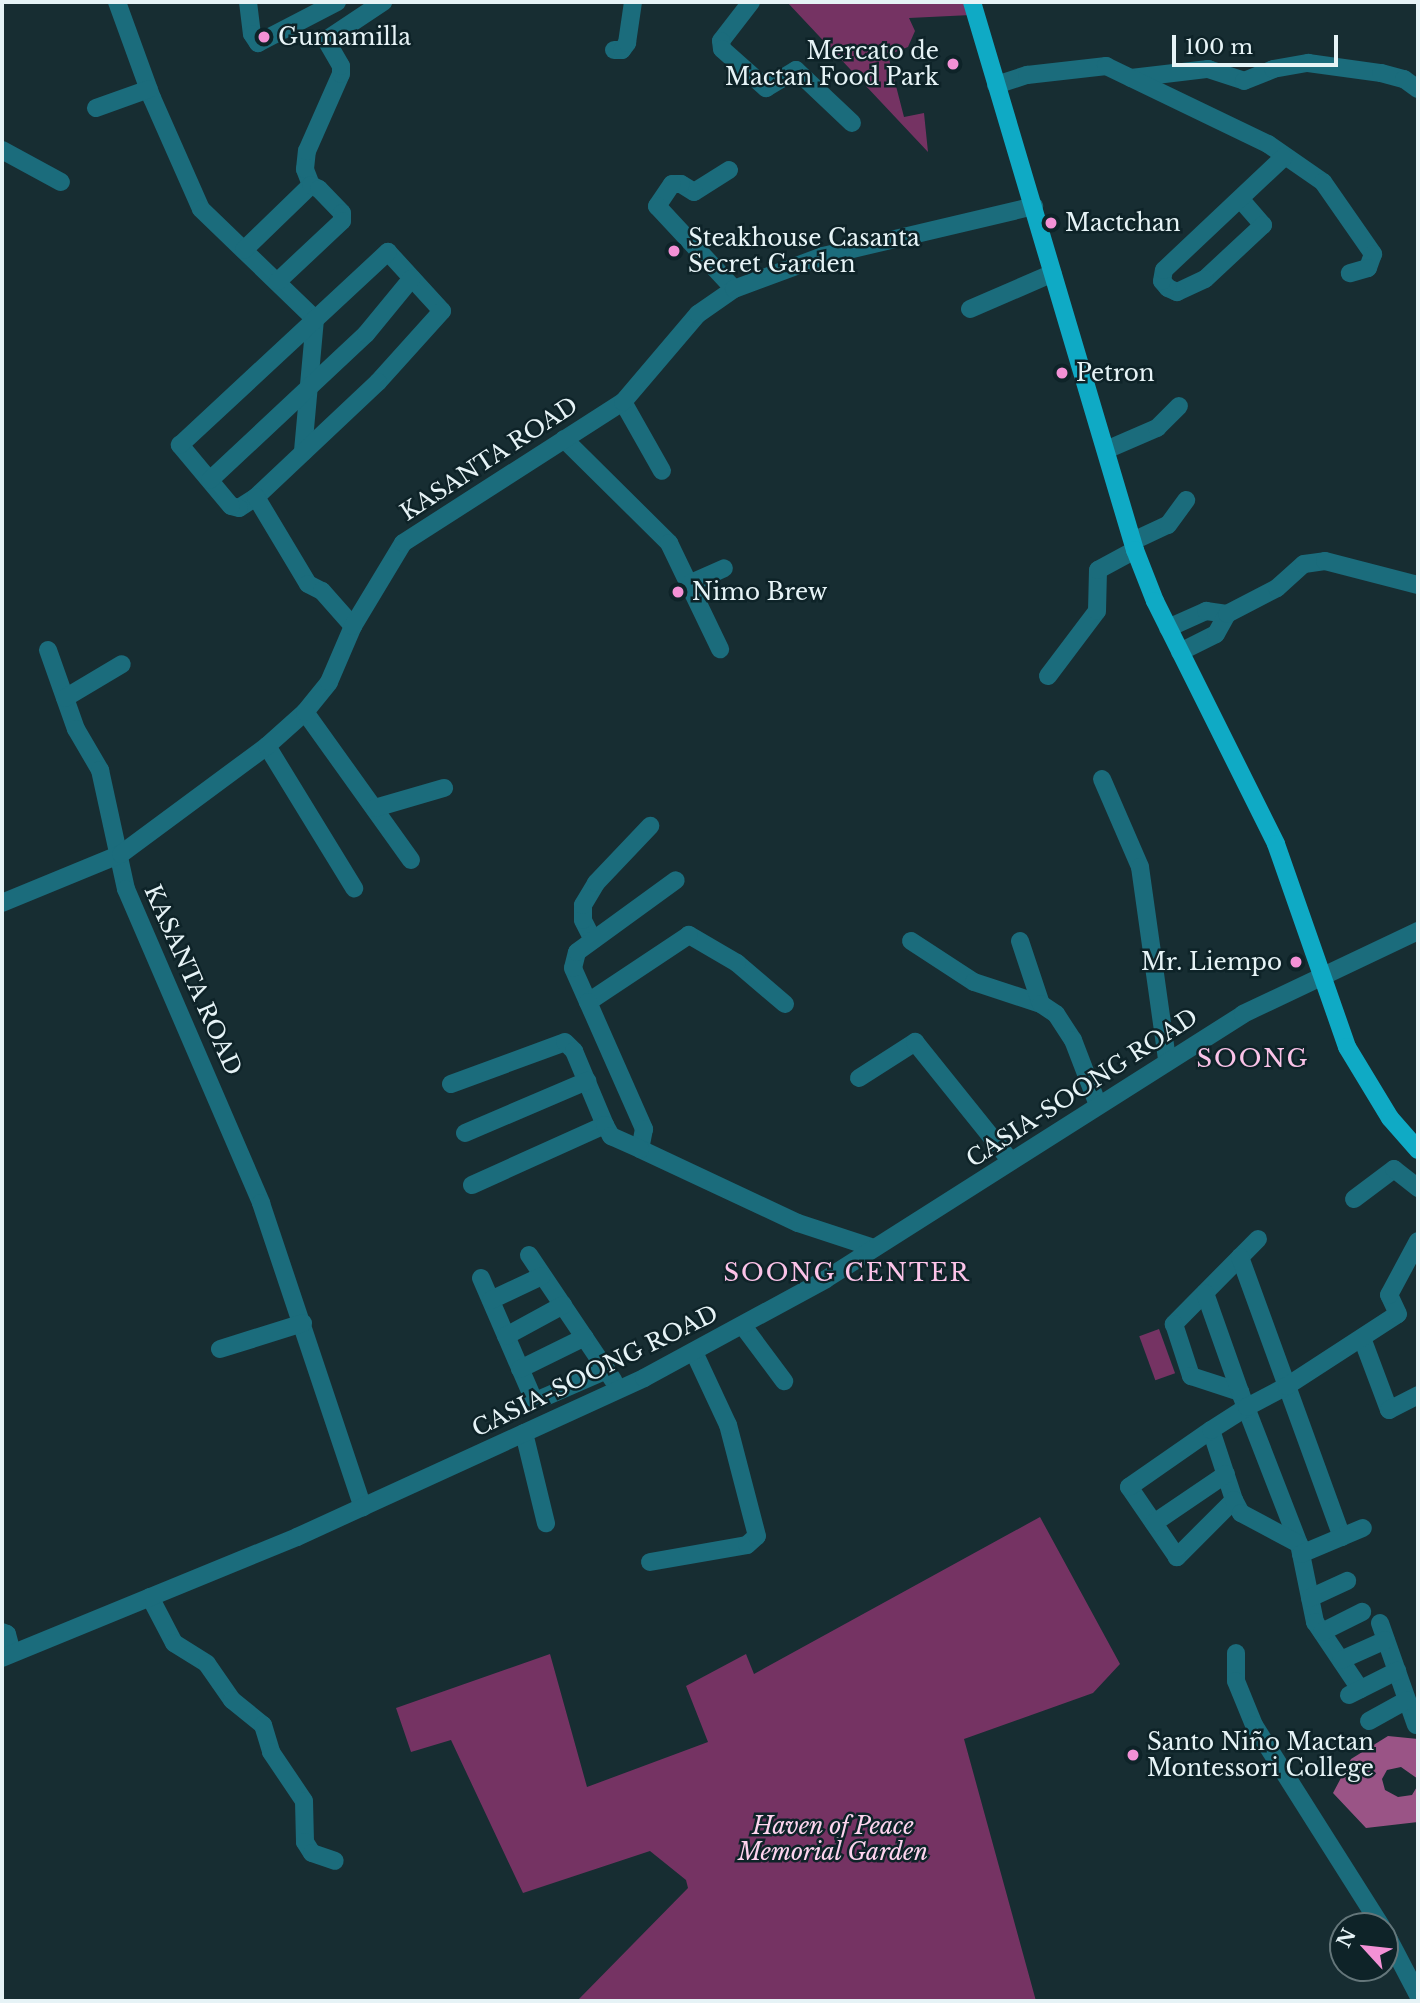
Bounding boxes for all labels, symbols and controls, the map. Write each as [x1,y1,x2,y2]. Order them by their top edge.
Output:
scale bar [1175,21,1341,65]
place label: Gumamilla [278,23,411,51]
marker: Gumamilla [256,29,272,45]
text: 100 m [1185,34,1253,60]
place label: Mercato de Mactan Food Park [725,37,939,91]
marker: Mercato de Mactan Food Park [945,56,961,72]
place label: Mactchan [1065,209,1181,237]
marker: Mactchan [1043,215,1059,231]
place label: Steakhouse Casanta Secret Garden [688,224,920,278]
marker: Steakhouse Casanta Secret Garden [666,243,682,259]
place label: Petron [1076,359,1155,387]
marker: Petron [1054,365,1070,381]
street label: KASANTA ROAD [395,391,583,527]
place label: Nimo Brew [692,578,827,606]
marker: Nimo Brew [670,584,686,600]
street label: KASANTA ROAD [138,880,248,1080]
place label: Mr. Liempo [1141,948,1282,976]
marker: Mr. Liempo [1288,954,1304,970]
street label: CASIA-SOONG ROAD [961,1003,1203,1173]
district label: SOONG [1197,1045,1309,1073]
district label: SOONG CENTER [725,1259,969,1287]
street label: CASIA-SOONG ROAD [467,1299,723,1443]
place label: Santo Niño Mactan Montessori College [1147,1728,1374,1782]
marker: Santo Niño Mactan Montessori College [1125,1747,1141,1763]
park label: Haven of Peace Memorial Garden [738,1812,928,1866]
north arrow [1329,1912,1399,1982]
text: N [1332,1925,1361,1951]

